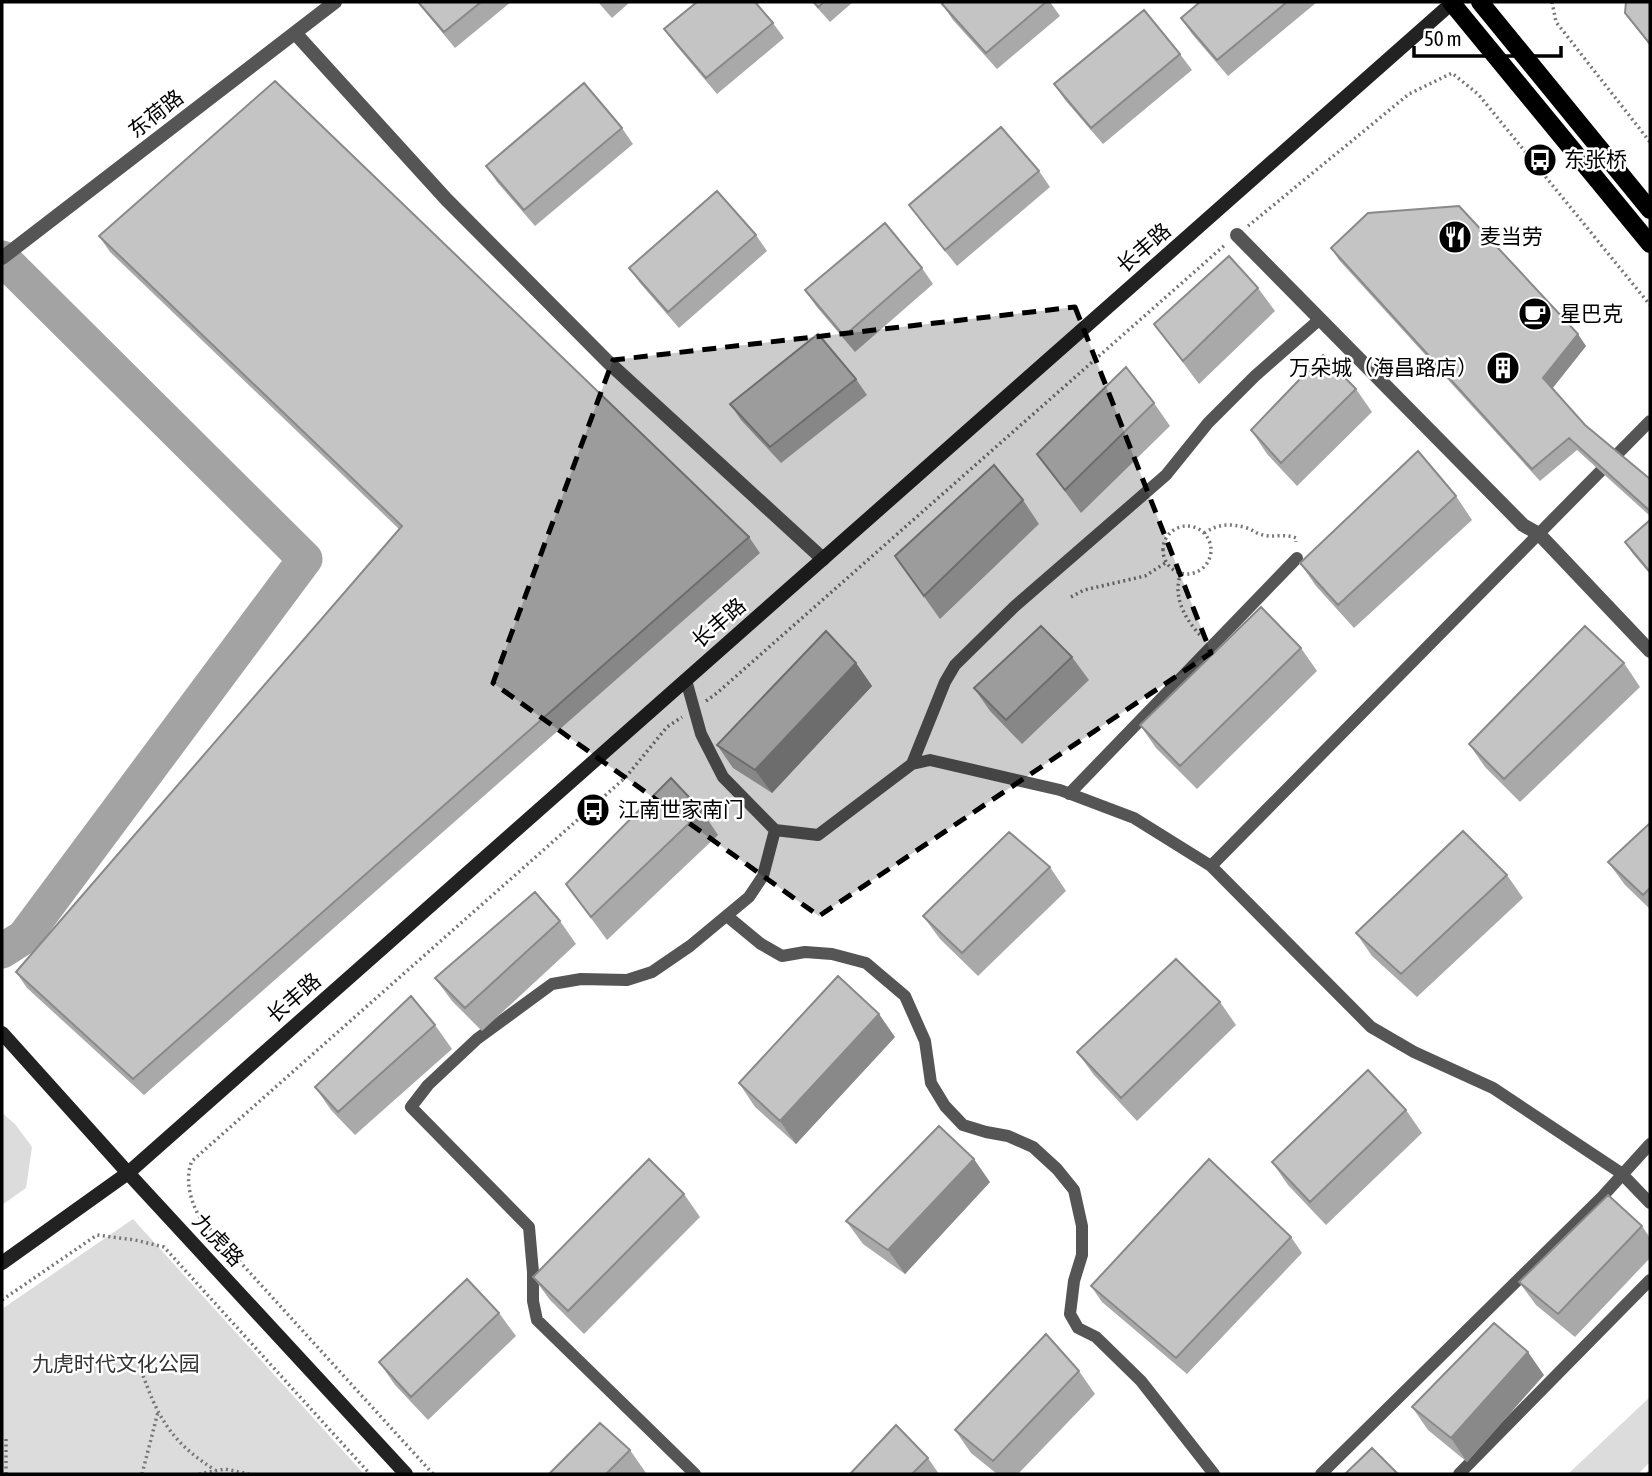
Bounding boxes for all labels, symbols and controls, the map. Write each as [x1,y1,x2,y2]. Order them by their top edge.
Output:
scale bar [1414,14,1561,58]
text: 50 m [1424,26,1462,50]
street label: 东荷路 [123,84,188,142]
bus stop icon: 东张桥 [1521,141,1559,179]
place label: 东张桥 [1564,147,1627,171]
street label: 长丰路 [1112,218,1175,277]
restaurant icon: 麦当劳 [1436,218,1474,256]
place label: 麦当劳 [1480,224,1543,248]
cafe icon: 星巴克 [1516,295,1554,333]
place label: 星巴克 [1560,301,1623,325]
building icon: 万朵城（海昌路店） [1484,349,1522,387]
place label: 万朵城（海昌路店） [1289,355,1478,379]
street label: 长丰路 [687,593,750,652]
bus stop icon: 江南世家南门 [574,791,612,829]
place label: 江南世家南门 [618,797,744,821]
street label: 长丰路 [262,968,325,1027]
street label: 九虎路 [188,1208,249,1271]
park label: 九虎时代文化公园 [32,1351,200,1375]

